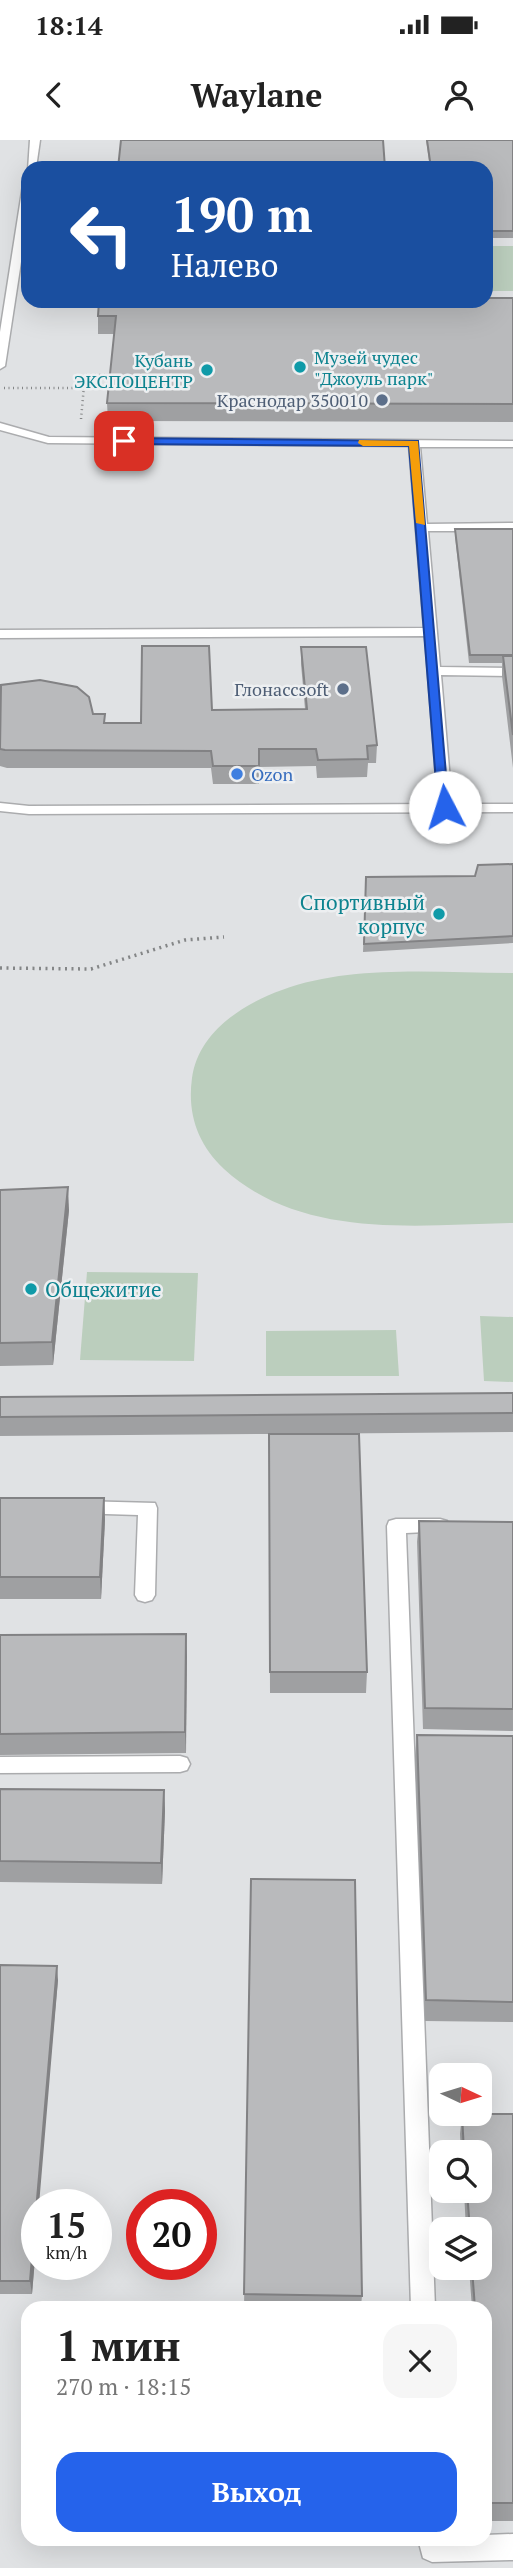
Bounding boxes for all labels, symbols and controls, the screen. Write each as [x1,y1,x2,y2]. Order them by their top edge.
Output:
text: 18:14 [35,8,103,42]
text: Waylane [191,74,322,116]
icon: back [35,76,73,114]
icon: person [440,76,478,114]
text: 190 m [171,181,313,246]
icon: left [56,189,147,280]
text: Налево [171,244,279,286]
place label: Музей чудес "Джоуль парк" [314,345,434,390]
place label: Кубань ЭКСПОЦЕНТР [74,348,193,393]
marker: Музей чудес "Джоуль парк" [292,359,308,375]
marker: Кубань ЭКСПОЦЕНТР [199,362,215,378]
place label: Краснодар 350010 [217,388,368,412]
marker: Краснодар 350010 [374,392,390,408]
pin [94,411,154,471]
icon: arrive [105,422,143,460]
place label: Глонассsoft [234,677,329,701]
marker: Глонассsoft [335,681,351,697]
place label: Ozon [251,762,294,786]
marker: Ozon [229,766,245,782]
position arrow [408,770,482,844]
place label: Спортивный корпус [300,888,425,940]
marker: Спортивный корпус [431,906,447,922]
place label: Общежитие [45,1275,162,1303]
marker: Общежитие [23,1281,39,1297]
north arrow [429,2063,492,2126]
map controls [429,2063,492,2280]
button: search [429,2140,492,2203]
speed limit sign: 20 [126,2189,217,2280]
text: 15 [47,2202,86,2248]
button: layers [429,2217,492,2280]
text: km/h [46,2240,87,2264]
text: 1 мин [56,2317,181,2373]
button: close [383,2324,457,2398]
text: 270 m · 18:15 [56,2371,191,2402]
button: Выход [56,2452,457,2532]

